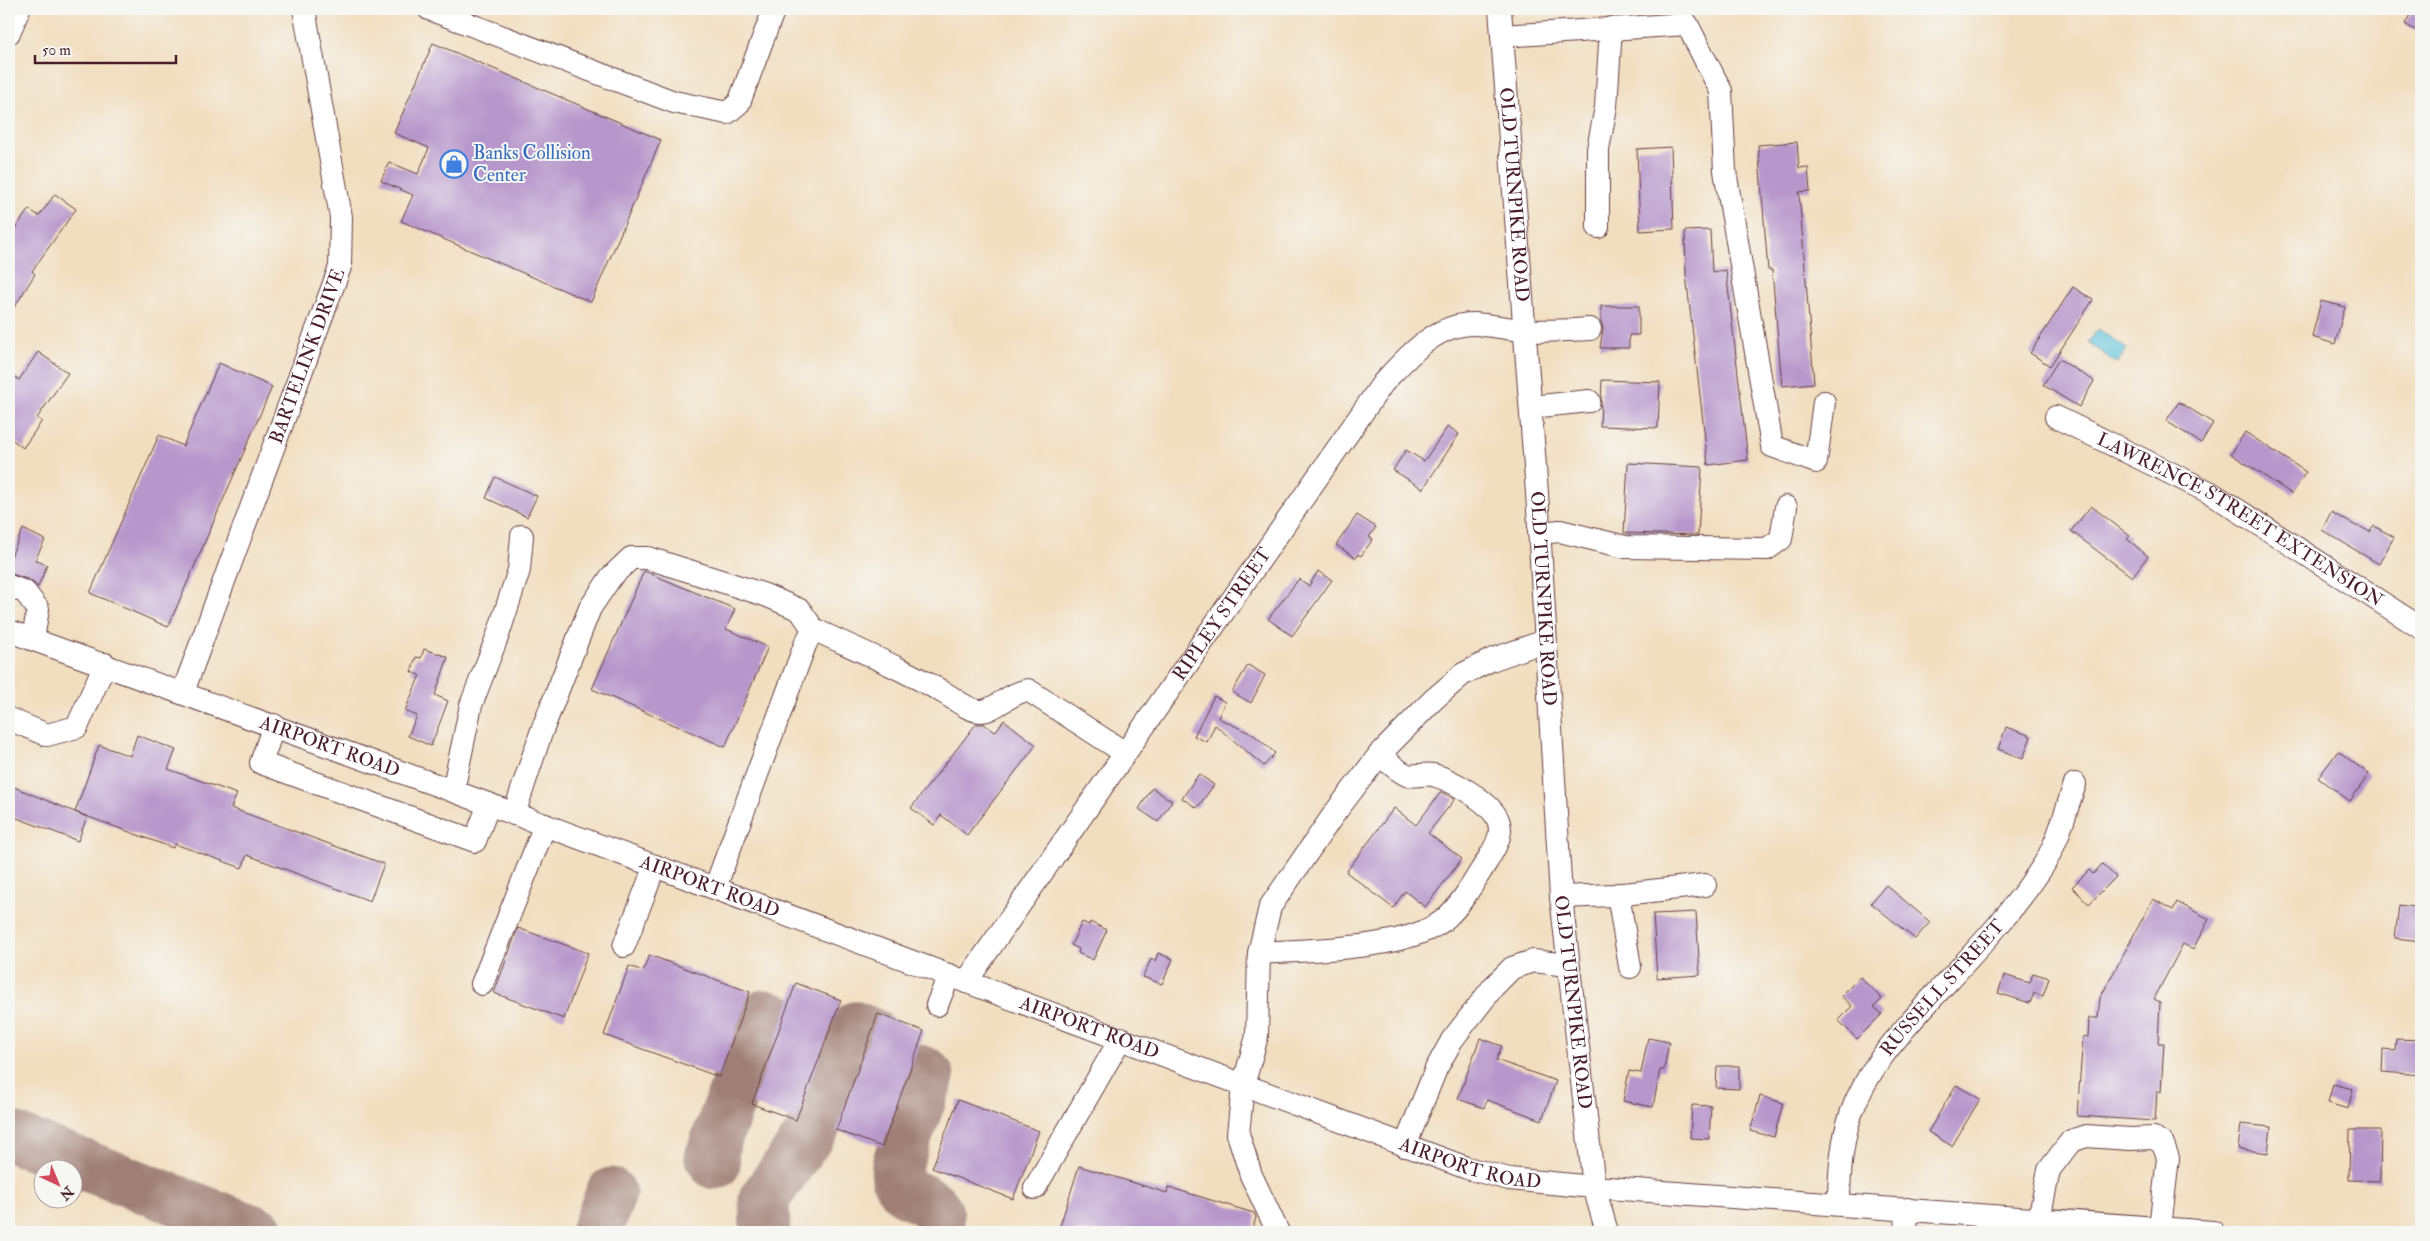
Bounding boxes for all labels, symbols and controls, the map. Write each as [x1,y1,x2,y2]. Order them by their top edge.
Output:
scale bar [35,32,176,64]
text: 50 m [42,41,71,60]
street label: OLD TURNPIKE ROAD [1494,86,1534,303]
place label: Banks Collision Center [473,141,591,187]
shop icon: Banks Collision Center [439,149,469,179]
street label: BARTELINK DRIVE [264,265,350,447]
street label: LAWRENCE STREET EXTENSION [2093,427,2387,612]
street label: OLD TURNPIKE ROAD [1525,490,1562,706]
street label: RIPLEY STREET [1167,543,1277,686]
street label: AIRPORT ROAD [256,710,403,783]
street label: AIRPORT ROAD [636,849,783,923]
street label: OLD TURNPIKE ROAD [1549,894,1597,1110]
street label: RUSSELL STREET [1875,915,2010,1061]
street label: AIRPORT ROAD [1015,990,1163,1065]
street label: AIRPORT ROAD [1395,1132,1542,1194]
north arrow [32,1158,82,1208]
text: N [56,1182,78,1204]

